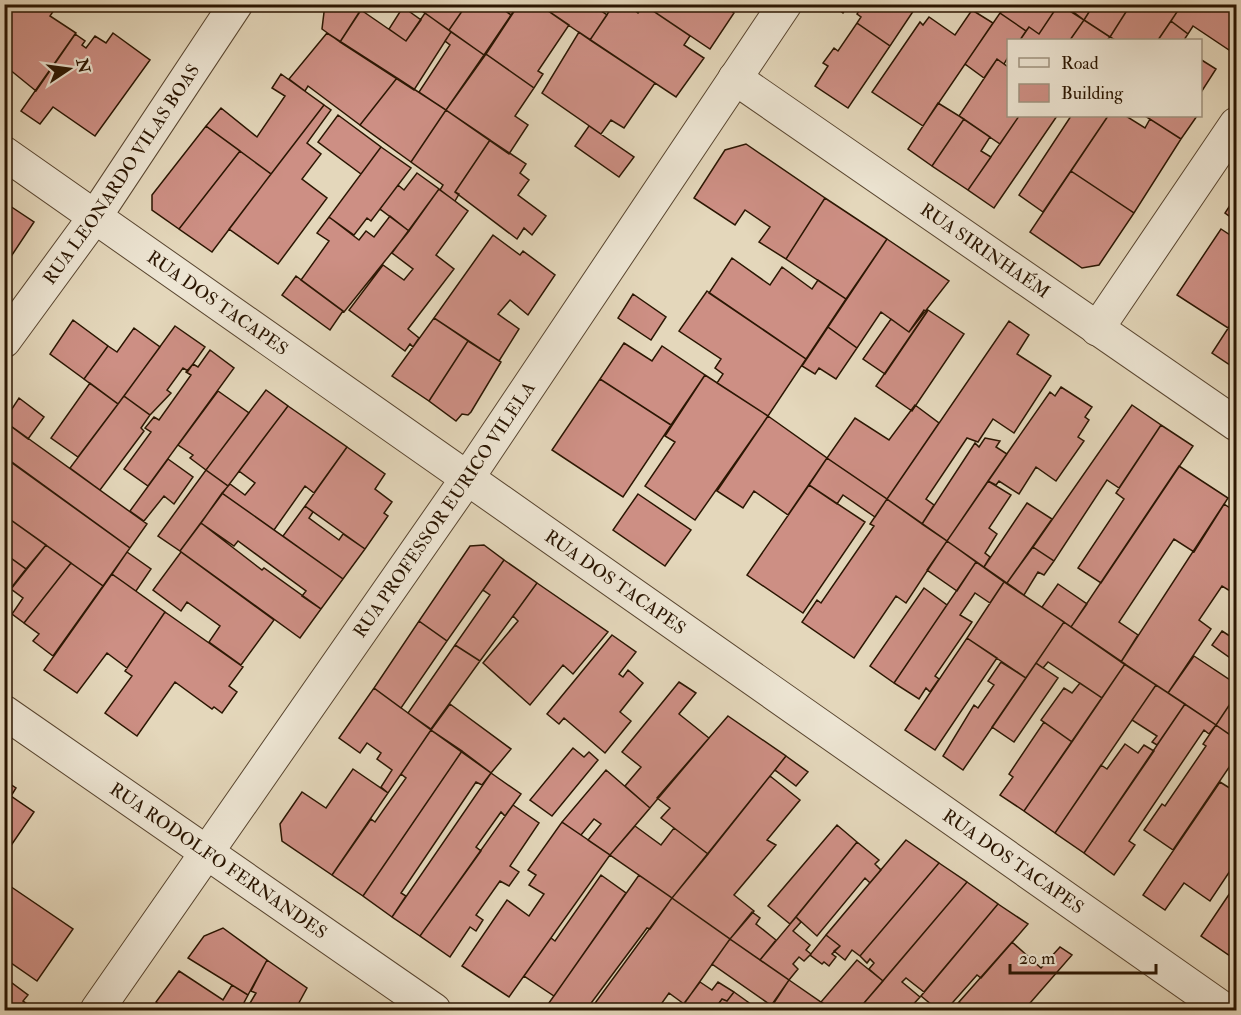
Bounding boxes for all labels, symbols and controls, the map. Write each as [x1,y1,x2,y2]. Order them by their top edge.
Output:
north arrow [39,39,99,99]
legend [1007,39,1202,117]
text: Road [1061,52,1099,75]
street label: RUA LEONARDO VILAS BOAS [39,59,203,289]
text: Building [1061,82,1124,105]
street label: RUA SIRINHAÉM [916,198,1054,304]
street label: RUA DOS TACAPES [142,245,293,360]
street label: RUA PROFESSOR EURICO VILELA [348,377,540,642]
street label: RUA DOS TACAPES [540,525,691,640]
street label: RUA RODOLFO FERNANDES [105,777,332,944]
street label: RUA DOS TACAPES [938,804,1088,919]
scale bar [1010,937,1156,975]
text: 20 m [1019,947,1055,970]

